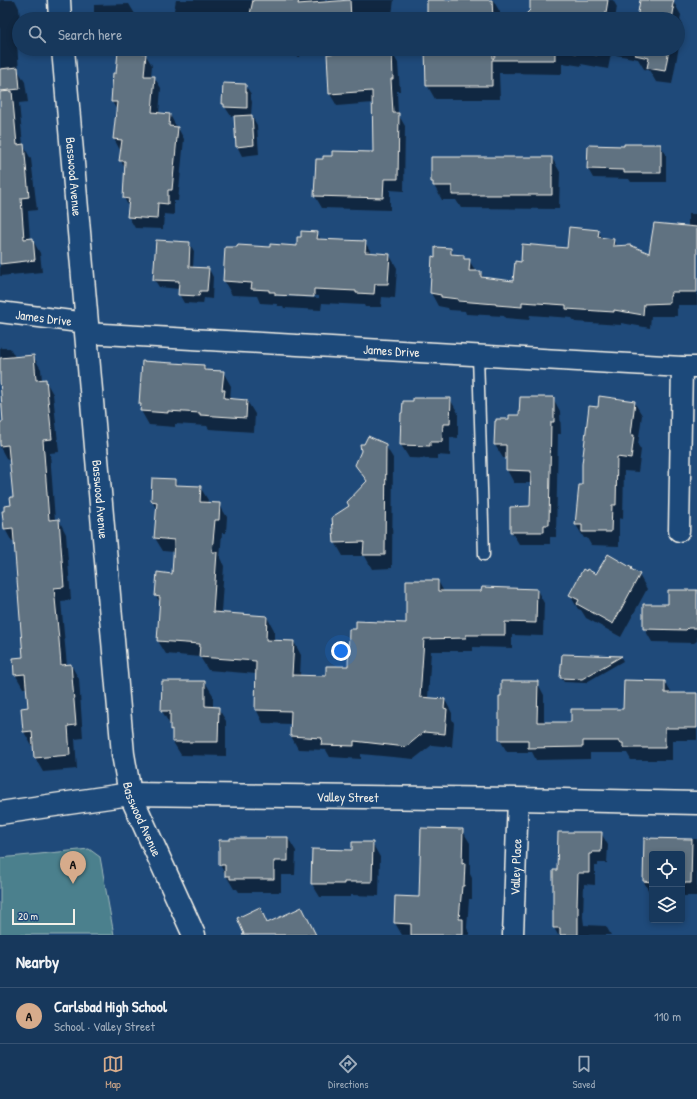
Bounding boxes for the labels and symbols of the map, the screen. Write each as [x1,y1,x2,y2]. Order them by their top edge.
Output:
street label: Basswood Avenue [62,136,87,217]
street label: James Drive [15,305,73,330]
street label: James Drive [363,340,420,361]
street label: Basswood Avenue [88,459,113,540]
your location [331,641,351,661]
street label: Basswood Avenue [119,781,166,859]
street label: Valley Street [316,787,379,806]
street label: Valley Place [505,838,526,896]
pin: A [60,851,86,884]
scale bar [12,907,75,926]

